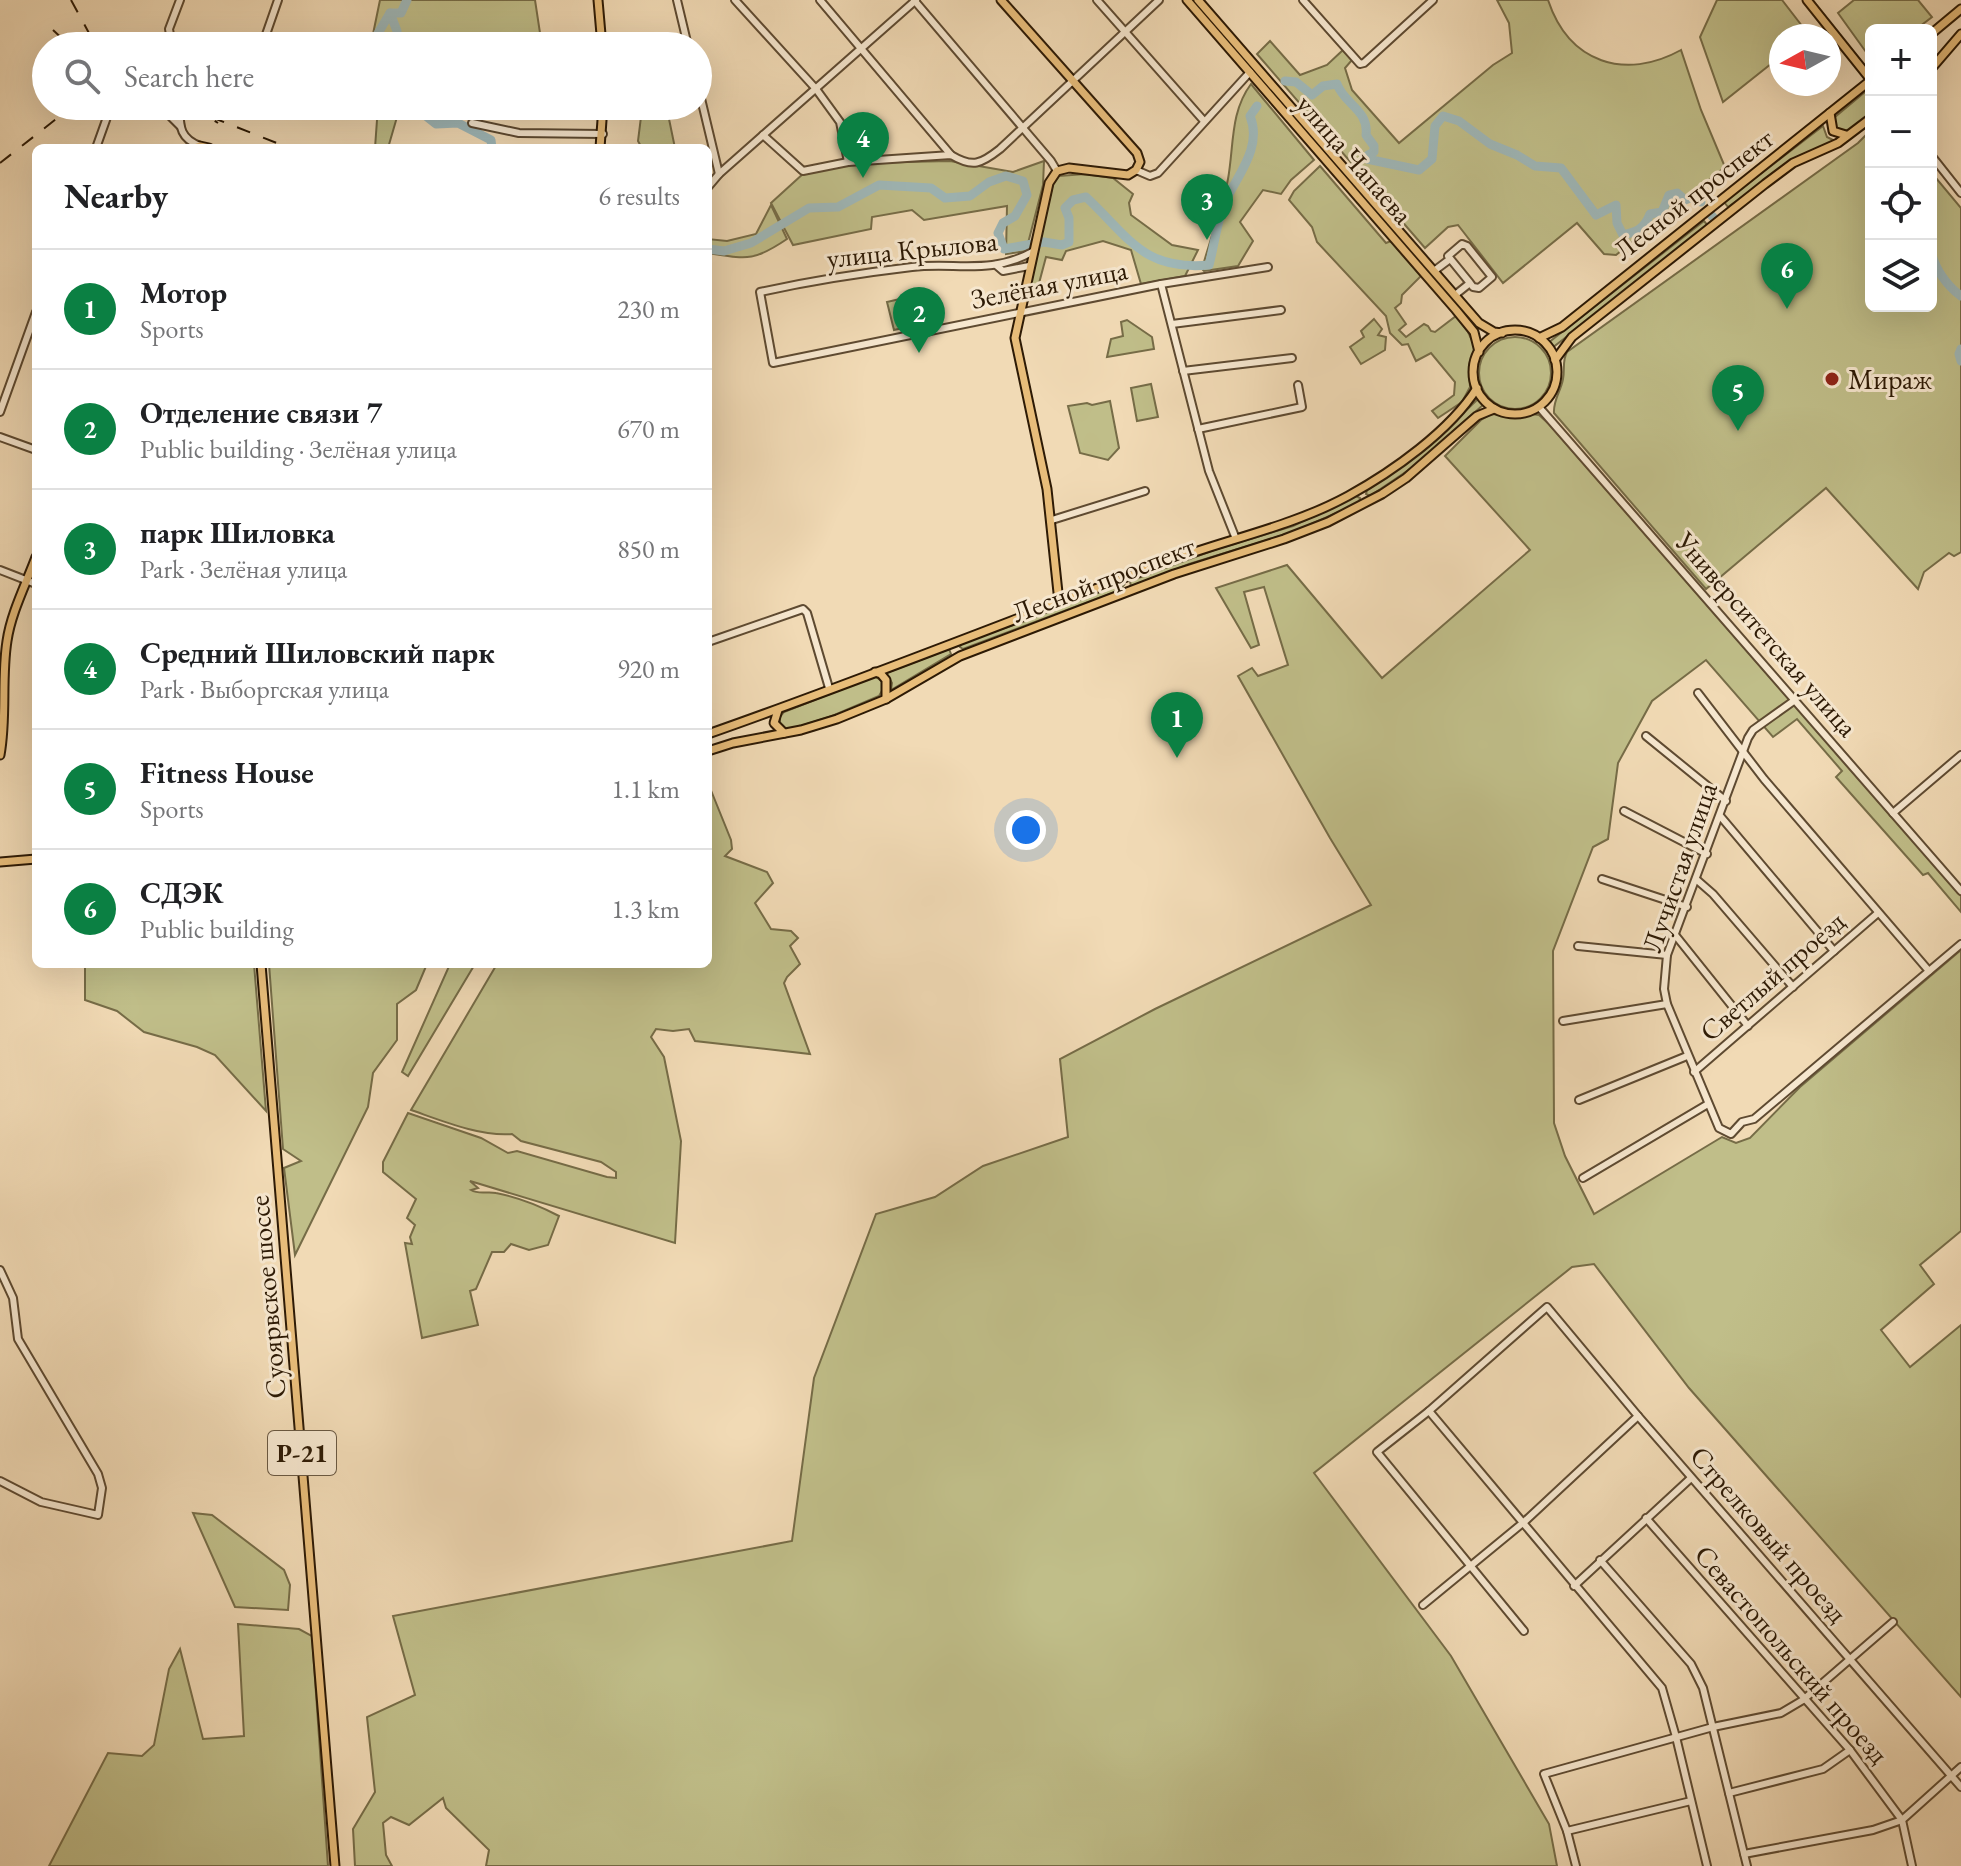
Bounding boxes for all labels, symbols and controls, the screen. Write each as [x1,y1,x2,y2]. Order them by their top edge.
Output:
north arrow [1769,24,1841,96]
map controls [1865,24,1937,312]
button: + [1865,24,1937,96]
search box [32,32,712,120]
icon: search [60,54,104,98]
text: Search here [124,57,254,96]
street label: улица Чапаева [1289,87,1422,232]
button: − [1865,96,1937,168]
pin: 4 [837,112,889,178]
street label: Лесной проспект [1606,120,1781,268]
button: locate [1865,168,1937,240]
text: Nearby [64,174,168,218]
pin: 3 [1181,174,1233,240]
text: 6 results [599,179,680,213]
street label: улица Крылова [825,222,1000,276]
button: layers [1865,240,1937,312]
pin: 6 [1761,243,1813,309]
street label: Зелёная улица [968,251,1131,317]
text: Мотор [140,273,227,312]
pin: 2 [893,287,945,353]
text: 1 [83,292,97,326]
text: 230 m [617,292,680,326]
text: Sports [140,312,204,346]
place label: Мираж [1848,361,1933,397]
pin: 5 [1712,365,1764,431]
marker: Мираж [1823,370,1841,388]
text: Отделение связи 7 [140,393,382,432]
text: 2 [83,412,97,446]
text: 670 m [617,412,680,446]
text: Public building · Зелёная улица [140,432,457,466]
text: парк Шиловка [140,513,335,552]
street label: Университетская улица [1667,523,1866,745]
street label: Лесной проспект [1006,527,1200,631]
text: 3 [83,532,97,566]
text: 850 m [617,532,680,566]
text: Park · Зелёная улица [140,552,347,586]
text: Средний Шиловский парк [140,633,495,672]
text: 4 [83,652,97,686]
text: 920 m [617,652,680,686]
text: Park · Выборгская улица [140,672,389,706]
pin: 1 [1151,692,1203,758]
text: Fitness House [140,753,314,792]
text: 5 [83,772,97,806]
text: 1.1 km [611,772,680,806]
street label: Лучистая улица [1633,777,1725,957]
text: Sports [140,792,204,826]
your location [1006,810,1046,850]
text: СДЭК [140,873,223,912]
text: 6 [83,892,97,926]
text: 1.3 km [611,892,680,926]
street label: Светлый проезд [1692,903,1852,1049]
text: Public building [140,912,294,946]
street label: Суоярвское шоссе [240,1194,294,1400]
road number: Р-21 [268,1431,336,1475]
street label: Стрелковый проезд [1682,1438,1856,1630]
street label: Севастопольский проезд [1687,1537,1897,1771]

